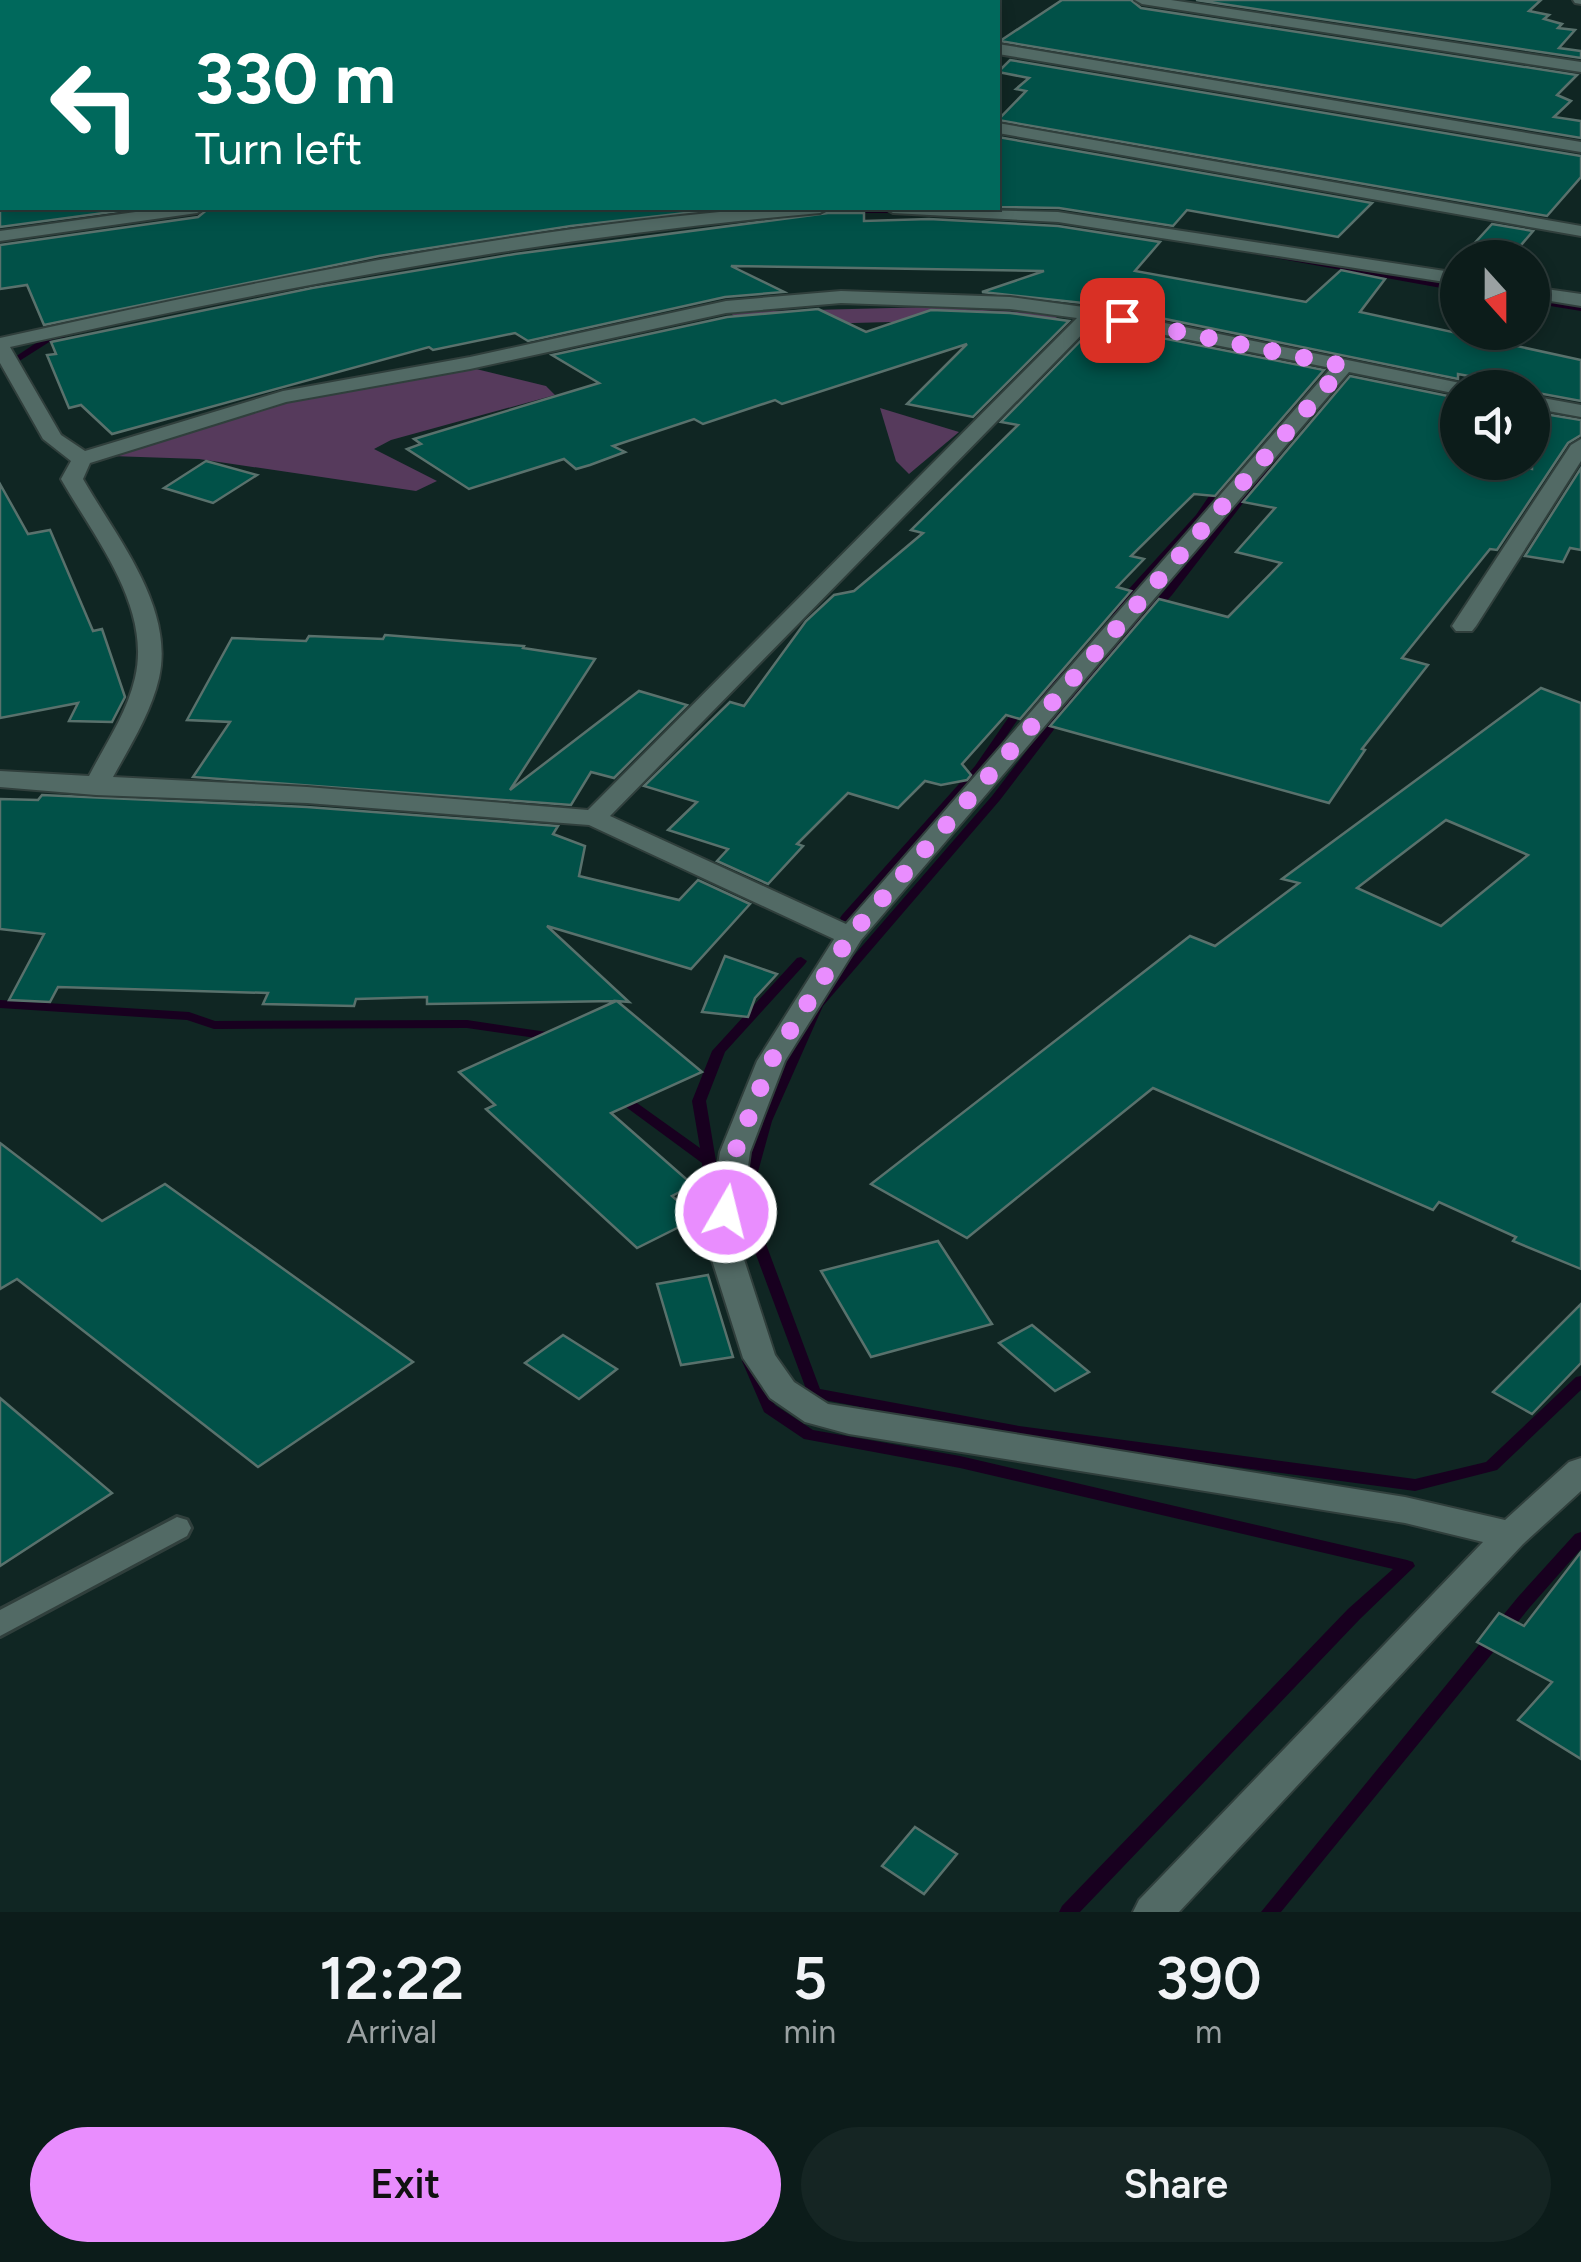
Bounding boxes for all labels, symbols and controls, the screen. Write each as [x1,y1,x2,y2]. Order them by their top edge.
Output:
text: 330 m [195,36,396,121]
icon: left [30,40,160,170]
text: Turn left [195,121,362,175]
north arrow [1440,240,1550,350]
map controls [1440,240,1550,480]
pin [1080,278,1165,363]
icon: arrive [1095,293,1150,348]
button: sound [1440,370,1550,480]
position arrow [674,1160,778,1264]
text: 12:22 [319,1942,464,2014]
text: 5 [792,1942,827,2014]
text: 390 [1155,1942,1262,2014]
text: Arrival [347,2013,437,2051]
text: min [784,2013,836,2051]
text: m [1195,2013,1222,2051]
button: Exit [30,2127,781,2242]
button: Share [801,2127,1551,2242]

